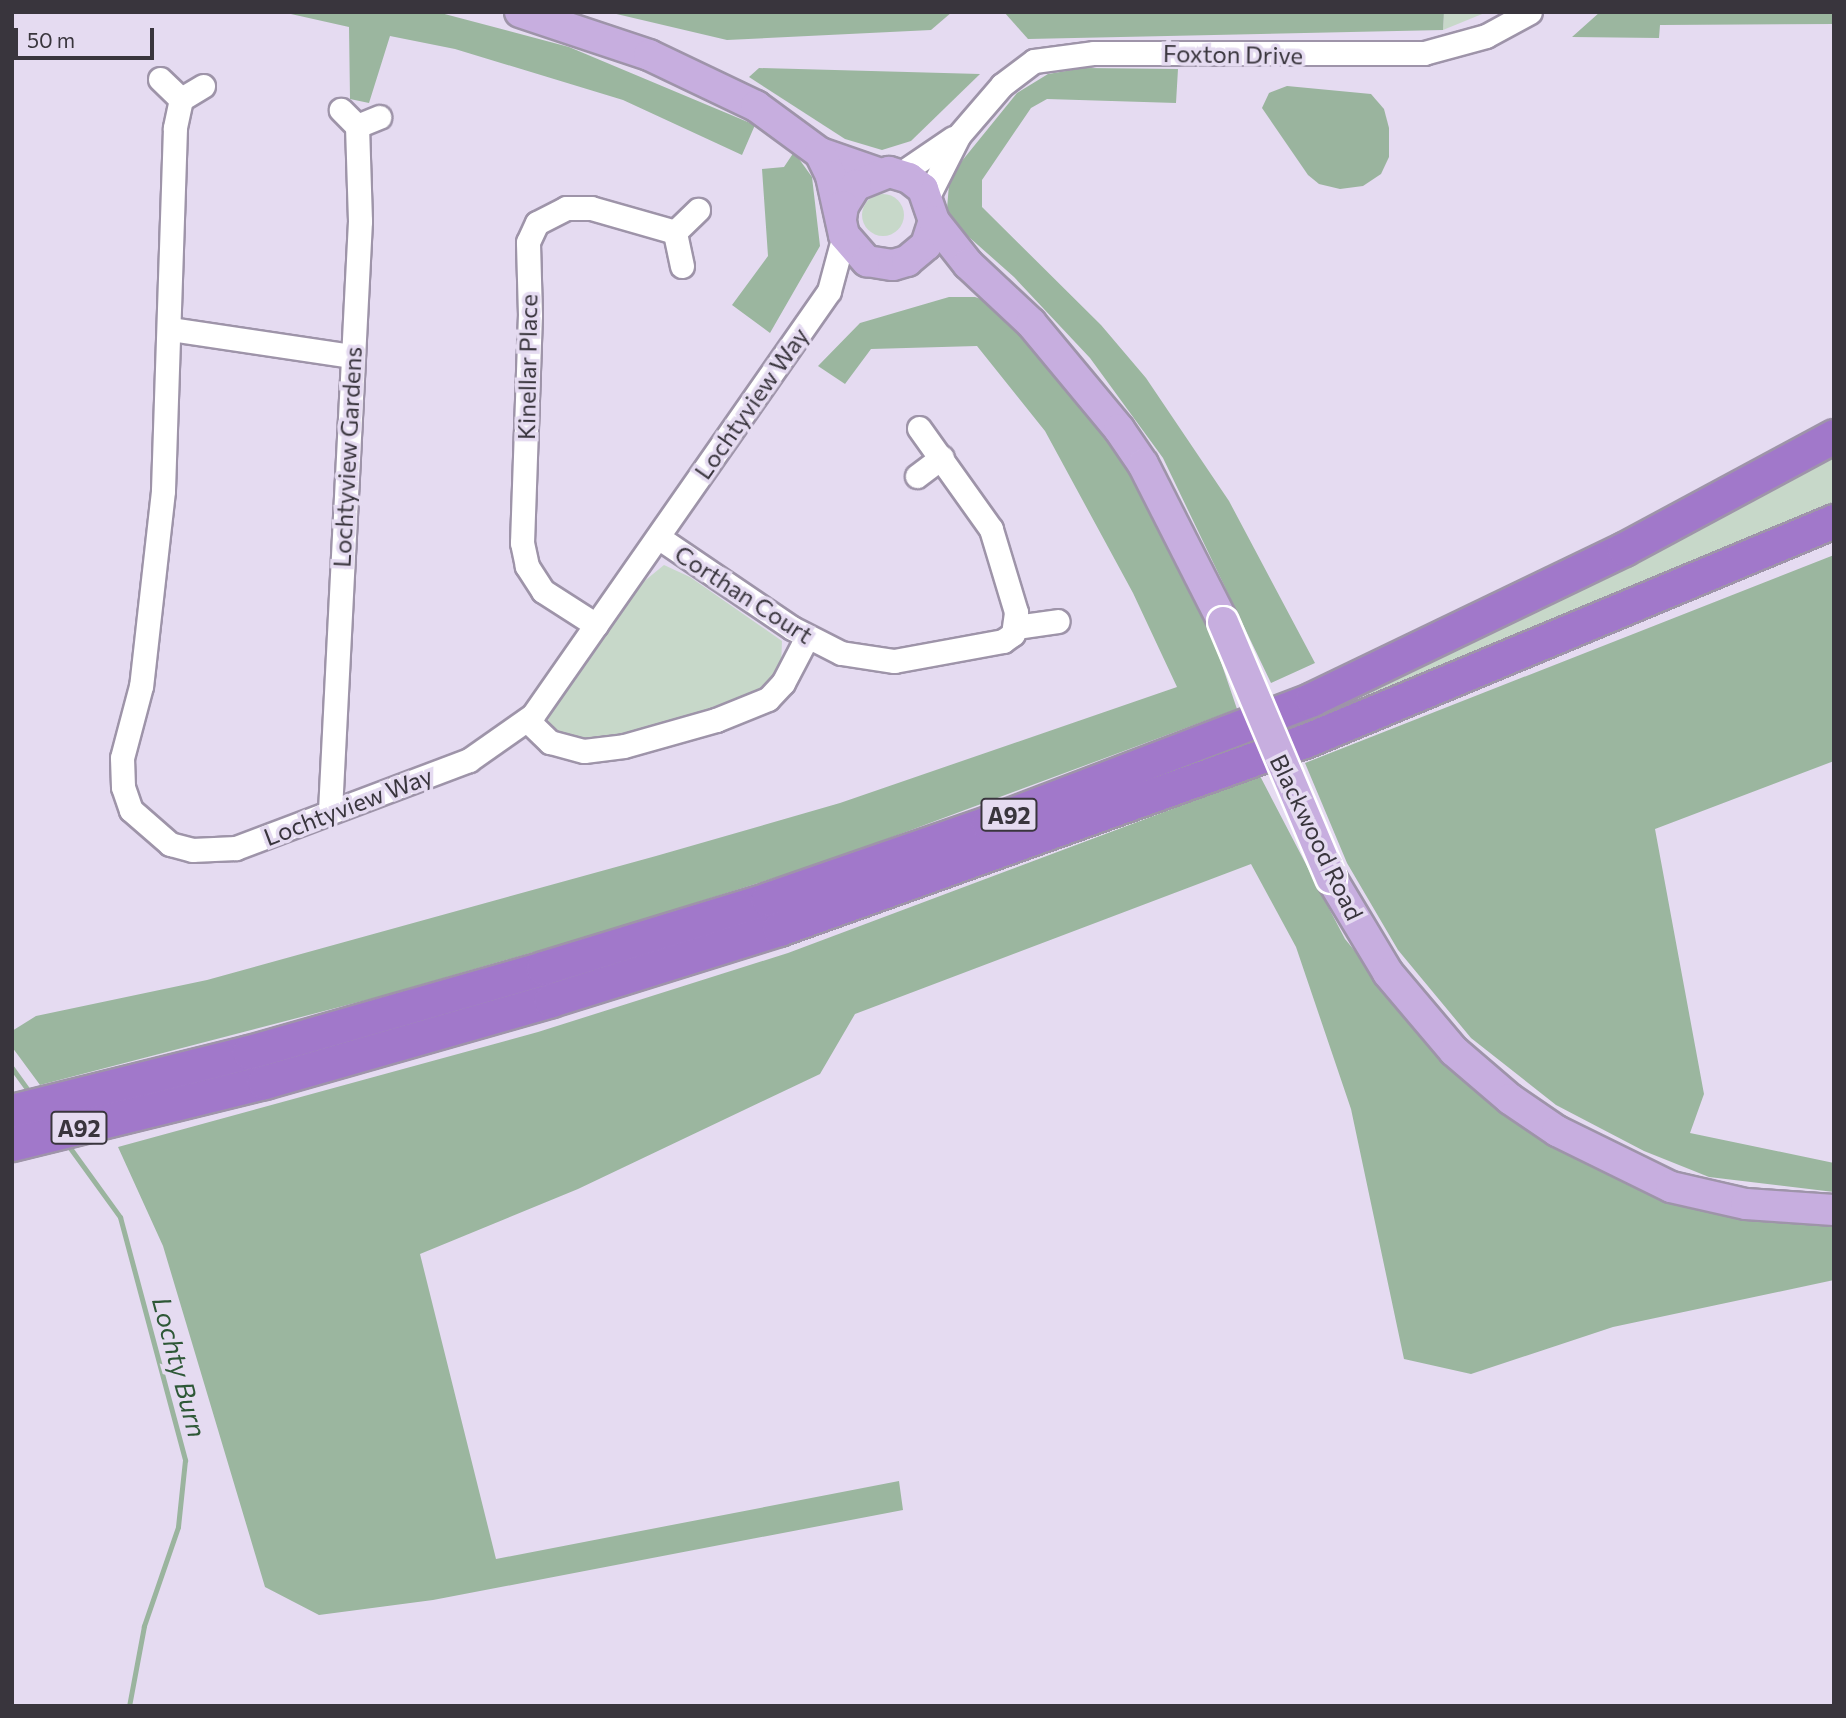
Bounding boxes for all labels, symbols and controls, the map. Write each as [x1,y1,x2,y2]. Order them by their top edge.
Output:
scale bar [18,14,158,58]
text: 50 m [27,27,75,52]
street label: Foxton Drive [1163,38,1303,70]
street label: Kinellar Place [511,294,543,440]
street label: Lochtyview Way [688,322,814,484]
street label: Lochtyview Gardens [327,346,367,568]
street label: Corthan Court [670,539,818,649]
street label: Blackwood Road [1264,749,1370,925]
street label: Lochtyview Way [260,761,436,851]
road number: A92 [979,796,1039,834]
road number: A92 [49,1108,109,1148]
water label: Lochty Burn [146,1293,214,1441]

